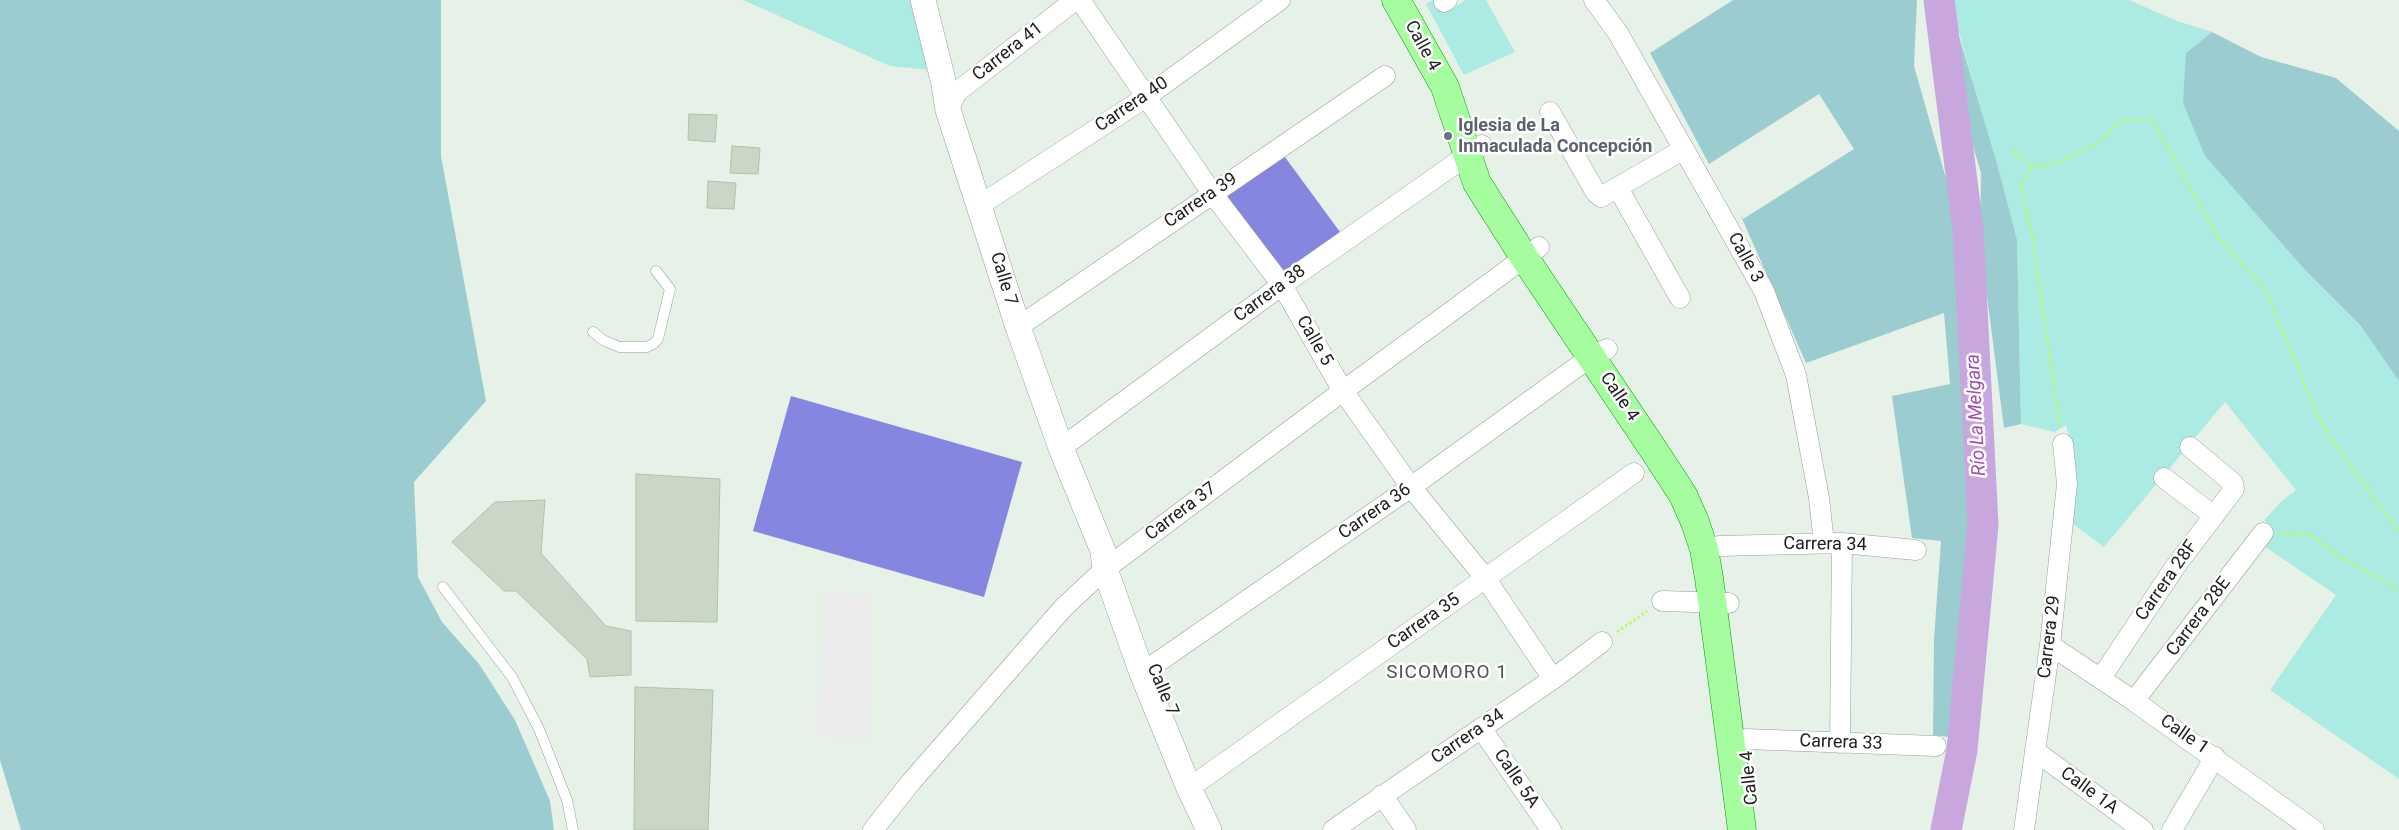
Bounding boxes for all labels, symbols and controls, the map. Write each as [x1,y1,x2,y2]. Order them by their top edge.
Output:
street label: Calle 4 [1399,17,1445,75]
street label: Carrera 41 [969,18,1047,86]
street label: Carrera 40 [1091,73,1173,137]
place label: Iglesia de La Inmaculada Concepción [1458,115,1652,158]
marker: Iglesia de La Inmaculada Concepción [1442,130,1454,142]
street label: Carrera 39 [1160,169,1242,233]
street label: Calle 3 [1722,229,1768,287]
street label: Calle 7 [985,250,1021,308]
street label: Carrera 38 [1230,261,1310,327]
street label: Calle 5 [1291,312,1337,370]
water label: Río La Melgara [1962,353,1992,477]
street label: Calle 4 [1595,368,1643,426]
street label: Carrera 37 [1141,478,1221,546]
street label: Carrera 36 [1335,479,1415,545]
street label: Carrera 34 [1783,533,1867,557]
street label: Carrera 28F [2131,537,2203,625]
street label: Carrera 28E [2162,573,2236,661]
street label: Carrera 35 [1384,589,1464,655]
street label: Carrera 29 [2034,594,2066,680]
street label: Calle 7 [1141,661,1183,719]
district label: SICOMORO 1 [1385,662,1509,684]
street label: Carrera 34 [1427,705,1509,769]
street label: Calle 1 [2156,711,2212,759]
street label: Carrera 33 [1799,731,1883,755]
street label: Calle 5A [1489,746,1543,812]
street label: Calle 4 [1736,750,1764,806]
street label: Calle 1A [2056,763,2122,819]

